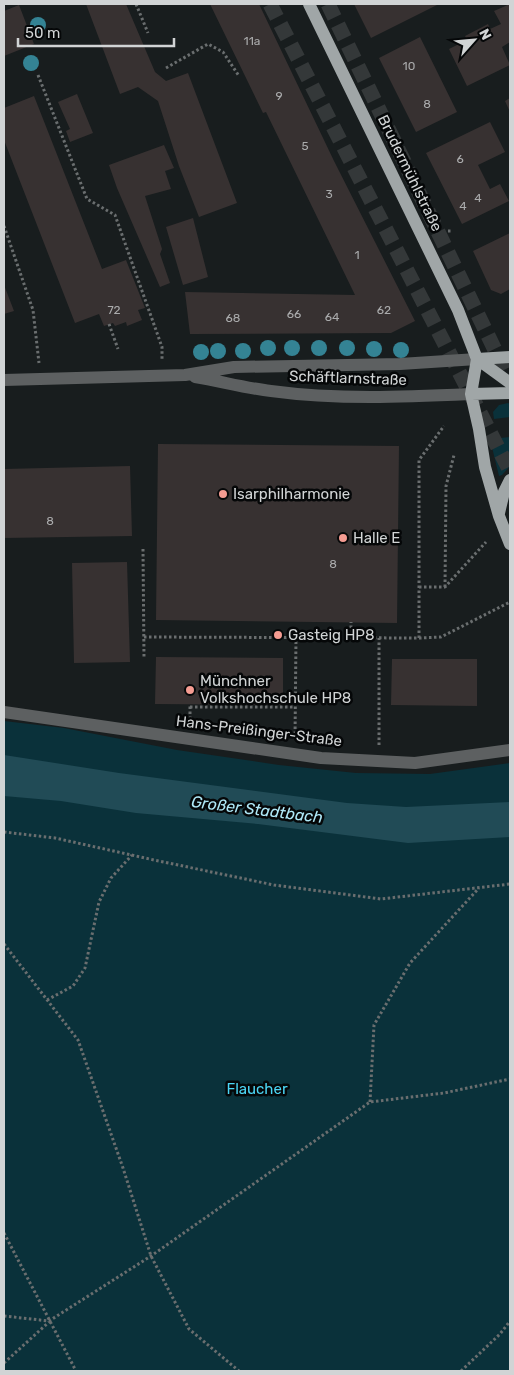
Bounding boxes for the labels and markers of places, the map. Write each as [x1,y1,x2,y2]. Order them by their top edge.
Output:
place label: Isarphilharmonie [233,485,350,503]
marker: Isarphilharmonie [217,488,229,500]
place label: Halle E [353,529,400,547]
marker: Halle E [337,532,349,544]
place label: Gasteig HP8 [288,626,375,644]
marker: Gasteig HP8 [272,629,284,641]
place label: Münchner Volkshochschule HP8 [200,672,351,707]
marker: Münchner Volkshochschule HP8 [184,684,196,696]

